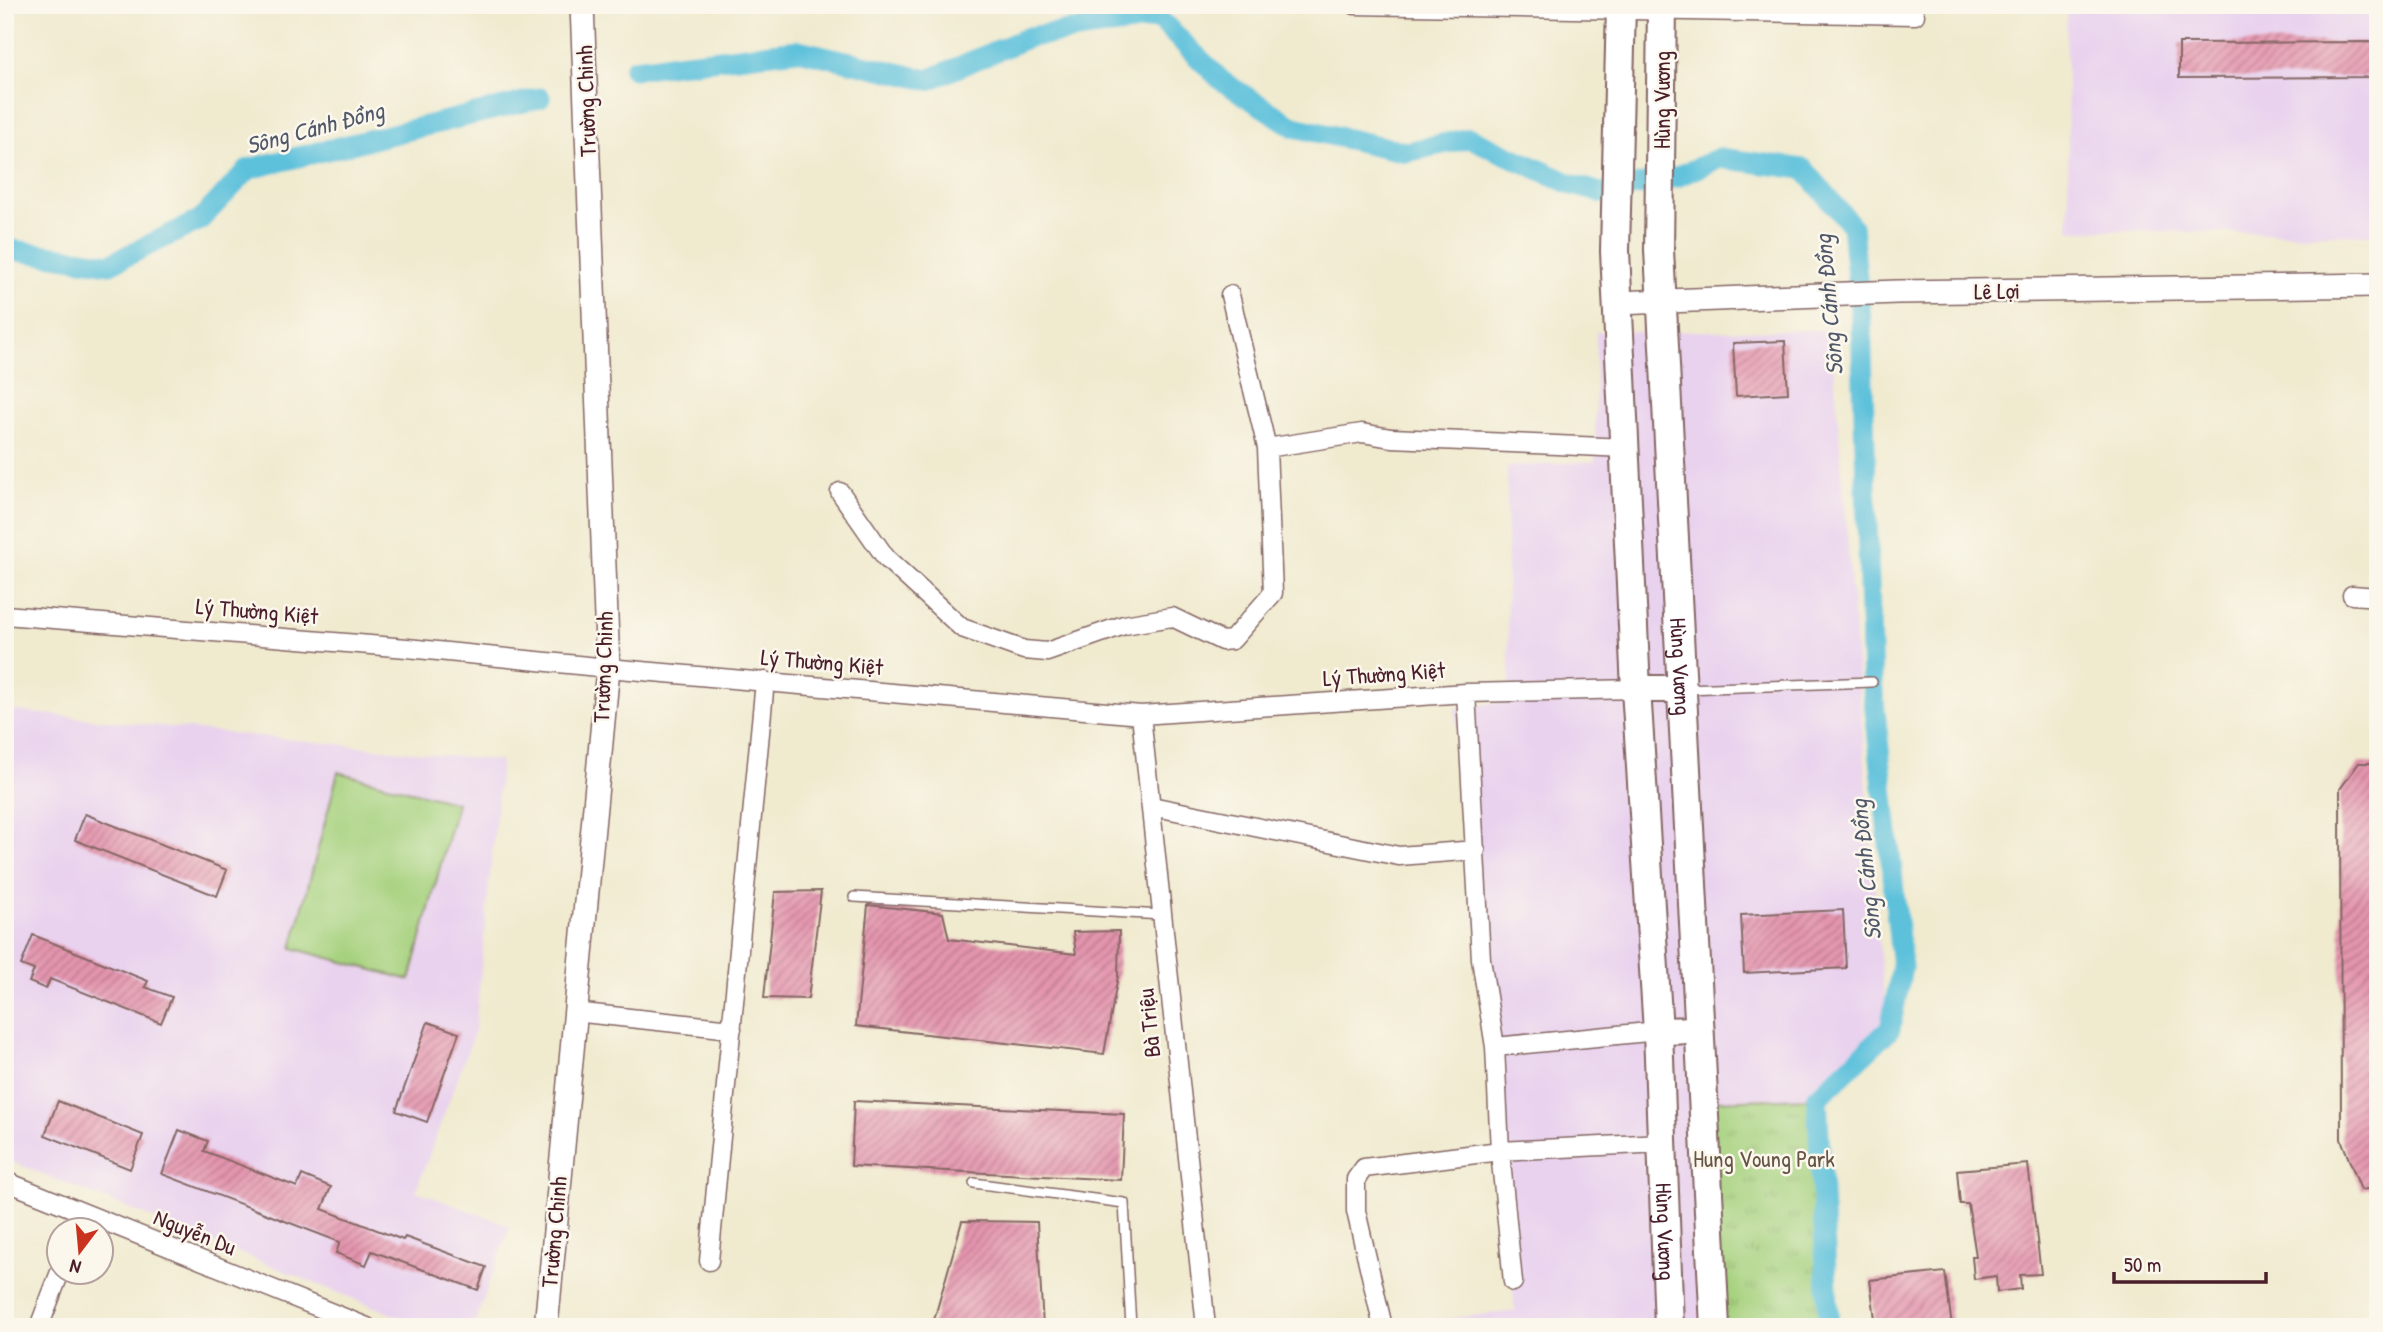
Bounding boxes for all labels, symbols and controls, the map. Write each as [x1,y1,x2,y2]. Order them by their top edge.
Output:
street label: Trường Chinh [568,44,603,157]
street label: Hùng Vương [1646,51,1677,149]
water label: Sông Cánh Đồng [242,93,389,162]
water label: Sông Cánh Đồng [1806,232,1851,377]
street label: Lê Lợi [1974,275,2020,306]
street label: Lý Thường Kiệt [195,590,321,631]
street label: Trường Chinh [585,610,620,723]
street label: Hùng Vương [1663,617,1699,716]
street label: Lý Thường Kiệt [760,641,886,682]
street label: Lý Thường Kiệt [1322,654,1447,693]
water label: Sông Cánh Đồng [1842,797,1889,942]
street label: Bà Triệu [1129,987,1168,1059]
park label: Hung Voung Park [1693,1143,1835,1174]
street label: Trường Chinh [533,1175,574,1289]
street label: Hùng Vương [1649,1182,1683,1281]
street label: Nguyễn Du [149,1201,241,1262]
north arrow [46,1216,116,1286]
scale bar [2114,1241,2266,1285]
text: 50 m [2124,1250,2161,1279]
text: N [67,1253,84,1281]

